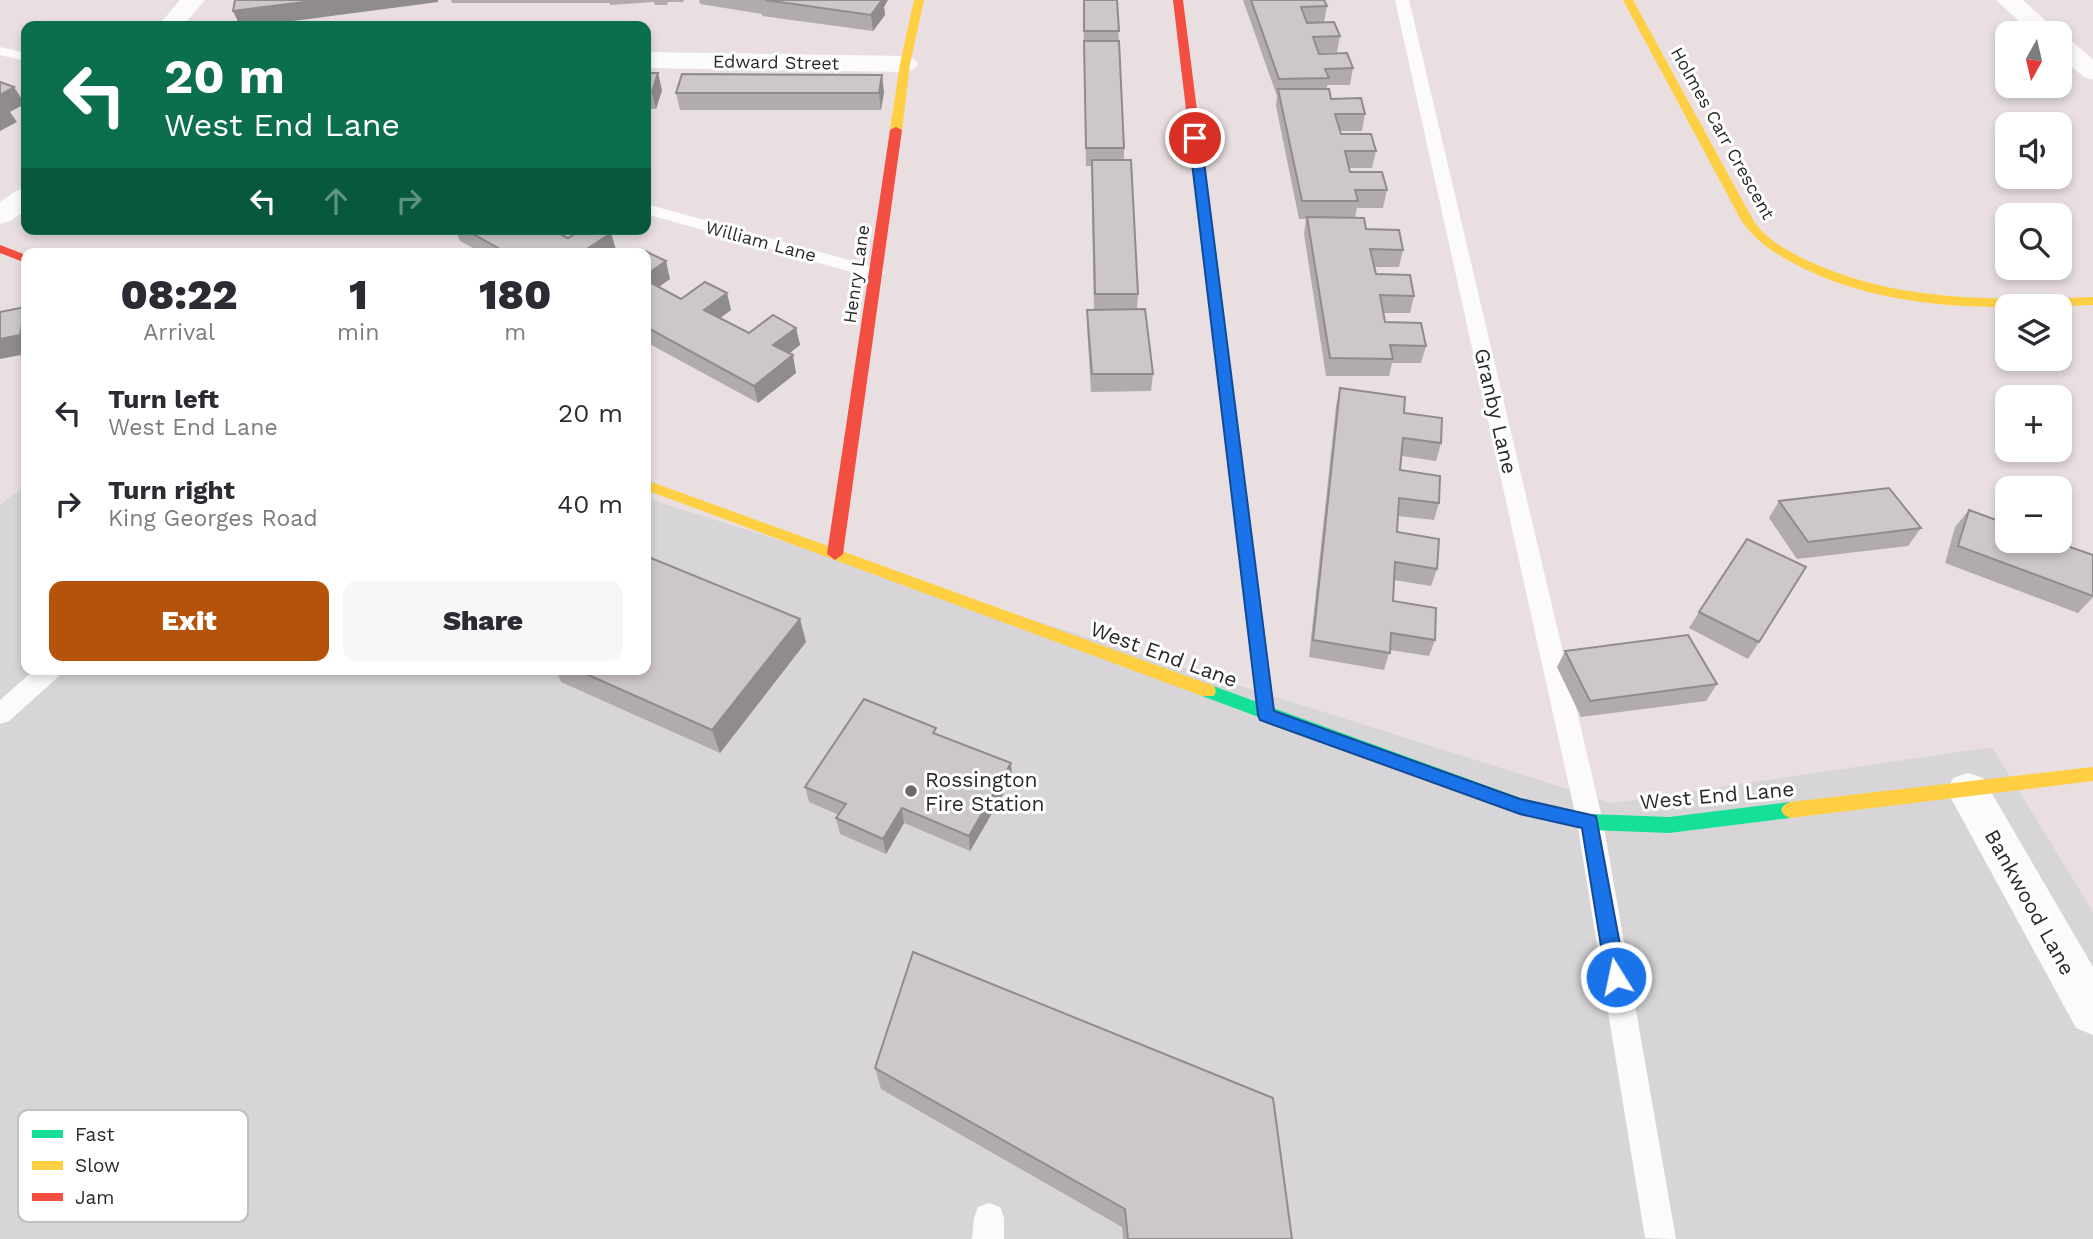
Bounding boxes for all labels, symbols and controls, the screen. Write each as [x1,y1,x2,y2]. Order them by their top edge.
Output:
north arrow [1995,21,2072,98]
map controls [1995,21,2072,553]
street label: Holmes Carr Crescent [1667,43,1779,223]
text: 20 m [164,47,285,105]
icon: left [49,49,140,140]
street label: Edward Street [713,50,840,74]
text: West End Lane [164,106,400,144]
pin [1165,108,1225,168]
button: sound [1995,112,2072,189]
icon: arrive [1176,119,1214,157]
icon: left [244,182,282,220]
icon: ahead [317,182,355,220]
icon: right [390,182,428,220]
button: search [1995,203,2072,280]
street label: William Lane [703,216,819,266]
street label: Henry Lane [839,223,873,325]
text: 08:22 [121,270,238,319]
text: 1 [349,270,368,319]
text: 180 [479,270,551,319]
button: layers [1995,294,2072,371]
text: Arrival [143,319,215,346]
text: min [337,319,379,346]
text: m [504,319,526,346]
street label: Granby Lane [1469,346,1523,476]
text: Turn left [108,384,219,414]
button: + [1995,385,2072,462]
icon: left [49,394,87,432]
text: 20 m [558,398,623,428]
text: West End Lane [108,414,278,441]
text: Turn right [108,475,235,505]
button: − [1995,476,2072,553]
icon: right [49,485,87,523]
text: 40 m [557,489,623,519]
text: King Georges Road [108,505,318,532]
button: Exit [49,581,329,661]
button: Share [343,581,623,661]
street label: West End Lane [1087,616,1241,692]
place label: Rossington Fire Station [925,767,1045,816]
street label: West End Lane [1639,776,1795,814]
marker: Rossington Fire Station [903,783,919,799]
street label: Bankwood Lane [1980,825,2080,979]
position arrow [1579,940,1653,1014]
legend [18,1110,248,1222]
text: Fast [75,1123,114,1146]
text: Slow [75,1154,120,1177]
text: Jam [75,1186,114,1209]

